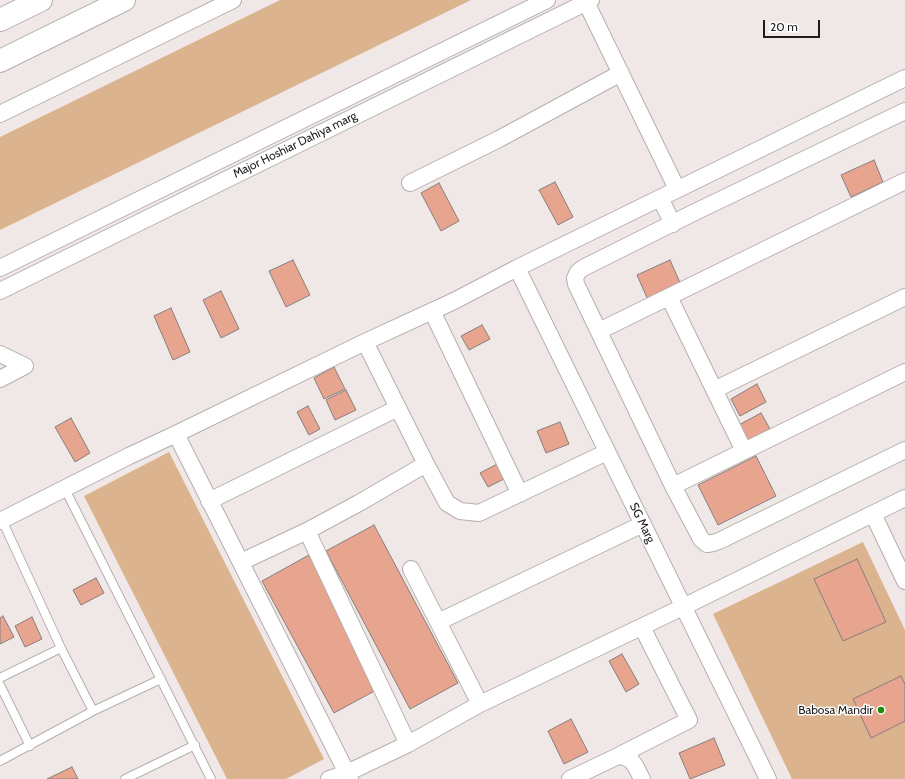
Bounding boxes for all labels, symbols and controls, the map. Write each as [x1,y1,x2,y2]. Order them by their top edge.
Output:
scale bar [765,12,822,38]
text: 20 m [770,19,798,34]
street label: Major Hoshiar Dahiya marg [231,109,359,181]
street label: SG Marg [626,501,658,545]
place label: Babosa Mandir [798,703,873,717]
marker: Babosa Mandir [876,705,886,715]

